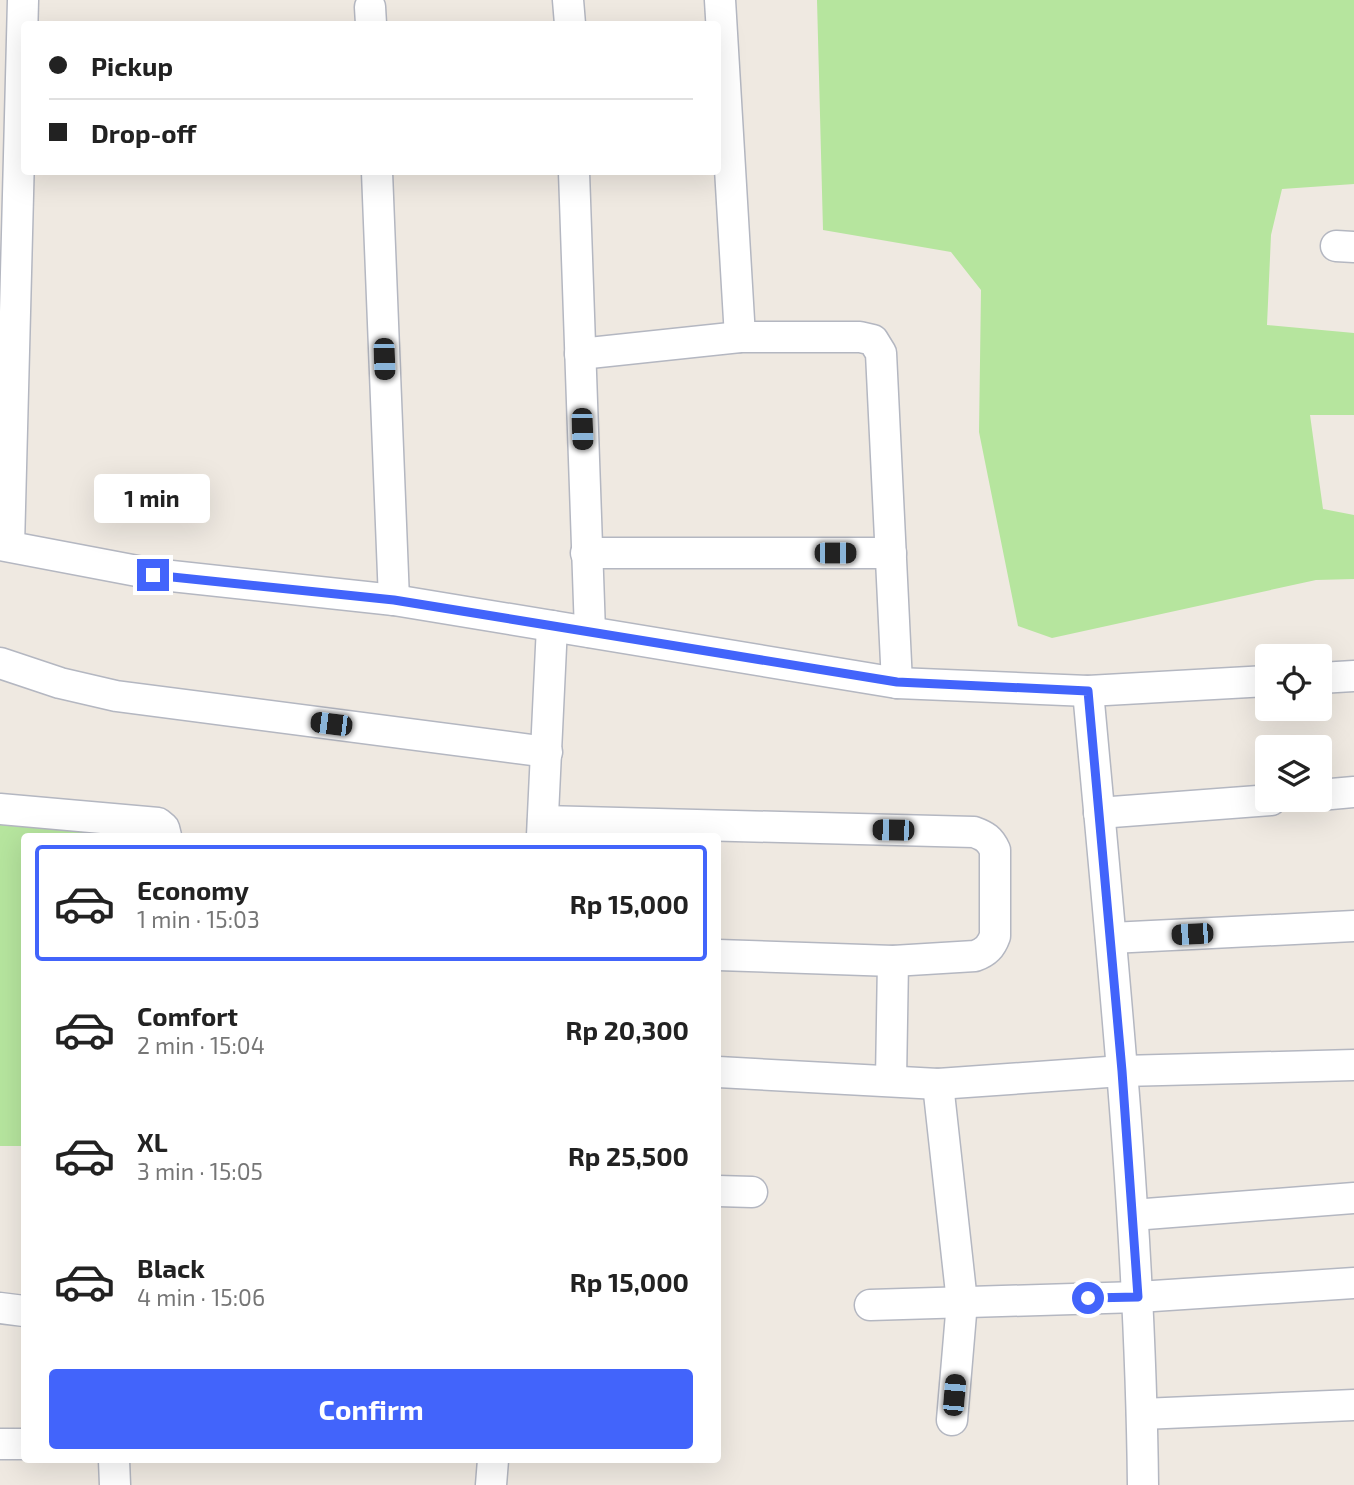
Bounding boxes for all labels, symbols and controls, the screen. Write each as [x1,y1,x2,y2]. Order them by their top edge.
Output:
text: Pickup [91,50,173,81]
text: Drop-off [91,117,196,148]
car [373,338,396,380]
car [571,408,594,450]
callout: 1 min [95,474,211,522]
text: 1 min [124,484,180,512]
car [815,543,857,564]
route end [137,559,169,591]
map controls [1255,644,1332,812]
button: locate [1255,644,1332,721]
car [309,711,354,737]
button: layers [1255,735,1332,812]
car [872,819,915,841]
icon: car [53,872,116,935]
text: Economy [137,874,249,905]
text: Rp 15,000 [570,888,689,919]
text: 1 min · 15:03 [137,905,260,933]
car [1171,922,1214,946]
icon: car [53,998,116,1061]
text: Comfort [137,1000,238,1031]
text: Rp 20,300 [566,1014,689,1045]
text: 2 min · 15:04 [137,1031,265,1059]
icon: car [53,1124,116,1187]
text: XL [137,1126,168,1157]
text: Rp 25,500 [568,1140,689,1171]
text: 3 min · 15:05 [137,1157,263,1185]
icon: car [53,1250,116,1313]
text: Black [137,1252,205,1283]
text: Rp 15,000 [570,1266,689,1297]
route start [1072,1282,1104,1314]
text: 4 min · 15:06 [137,1283,265,1311]
button: Confirm [49,1369,693,1449]
car [942,1373,967,1417]

